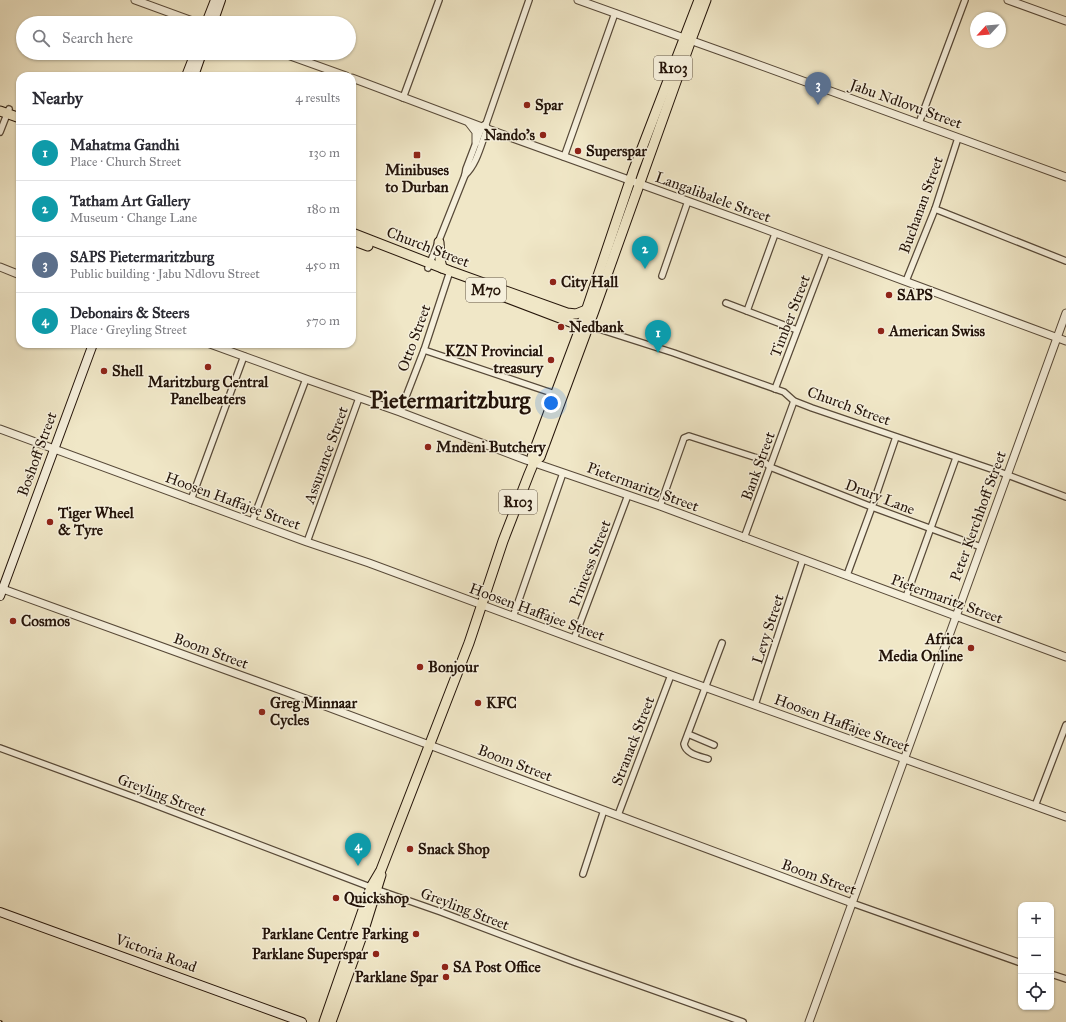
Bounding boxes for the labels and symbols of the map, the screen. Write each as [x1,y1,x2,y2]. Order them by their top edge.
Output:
north arrow [970,12,1006,48]
road number: R103 [654,56,692,80]
pin: 3 [805,72,831,105]
street label: Jabu Ndlovu Street [845,75,965,134]
place label: Spar [535,96,563,115]
marker: Spar [522,100,532,110]
place label: Nando's [484,126,536,144]
marker: Nando's [538,130,548,140]
place label: Superspar [586,142,647,161]
marker: Superspar [573,146,583,156]
marker: Minibuses to Durban [412,150,422,160]
street label: Buchanan Street [895,153,947,256]
place label: Minibuses to Durban [384,161,450,196]
street label: Langalibalele Street [653,168,774,226]
street label: Church Street [384,223,473,271]
pin: 2 [632,236,658,269]
street label: Timber Street [766,272,814,360]
place label: City Hall [561,273,619,292]
marker: City Hall [548,277,558,287]
road number: M70 [466,278,506,302]
place label: SAPS [897,286,933,304]
marker: SAPS [884,290,894,300]
street label: Otto Street [394,301,435,374]
place label: Nedbank [569,318,625,336]
pin: 1 [645,320,671,353]
marker: Nedbank [556,322,566,332]
place label: American Swiss [888,322,986,340]
marker: American Swiss [876,326,886,336]
place label: KZN Provincial treasury [445,342,544,378]
marker: KZN Provincial treasury [546,355,556,365]
place label: Shell [112,362,144,380]
marker: Maritzburg Central Panelbeaters [203,362,213,372]
marker: Shell [99,366,109,376]
place label: Maritzburg Central Panelbeaters [148,373,269,408]
street label: Church Street [805,383,894,430]
district label: Pietermaritzburg [370,386,532,415]
your location [541,393,561,413]
street label: Assurance Street [300,403,352,507]
street label: Boshoff Street [13,409,61,499]
street label: Bank Street [737,429,779,503]
place label: Mndeni Butchery [436,438,547,457]
marker: Mndeni Butchery [423,442,433,452]
street label: Peter Kerchhoff Street [946,448,1010,584]
street label: Pietermaritz Street [585,458,702,516]
street label: Hoosen Haffajee Street [163,468,304,534]
street label: Drury Lane [843,475,917,519]
road number: R103 [499,490,537,514]
place label: Tiger Wheel & Tyre [57,504,135,540]
marker: Tiger Wheel & Tyre [45,517,55,527]
street label: Princess Street [565,517,615,608]
street label: Pietermaritz Street [889,570,1006,628]
street label: Hoosen Haffajee Street [467,579,608,645]
street label: Levy Street [748,591,788,666]
place label: Cosmos [21,612,71,630]
marker: Cosmos [8,616,18,626]
street label: Boom Street [171,629,252,673]
place label: Africa Media Online [878,630,964,665]
marker: Africa Media Online [966,643,976,653]
place label: Bonjour [428,658,479,677]
marker: Bonjour [415,662,425,672]
street label: Hoosen Haffajee Street [772,690,913,756]
street label: Stranack Street [608,693,659,788]
place label: Greg Minnaar Cycles [270,694,357,730]
place label: KFC [486,694,517,712]
marker: KFC [473,698,483,708]
marker: Greg Minnaar Cycles [257,707,267,717]
street label: Boom Street [475,741,555,786]
street label: Greyling Street [115,770,209,820]
pin: 4 [345,833,371,866]
place label: Snack Shop [418,840,490,859]
marker: Snack Shop [405,844,415,854]
street label: Boom Street [779,855,860,899]
street label: Greyling Street [418,884,512,934]
place label: Quickshop [344,889,409,908]
marker: Quickshop [331,893,341,903]
place label: Parklane Centre Parking [262,925,409,944]
marker: Parklane Centre Parking [411,929,421,939]
street label: Victoria Road [112,930,199,976]
place label: Parklane Superspar [252,945,368,964]
marker: Parklane Superspar [371,949,381,959]
place label: SA Post Office [453,958,542,976]
marker: SA Post Office [440,962,450,972]
place label: Parklane Spar [355,968,438,987]
marker: Parklane Spar [441,972,451,982]

